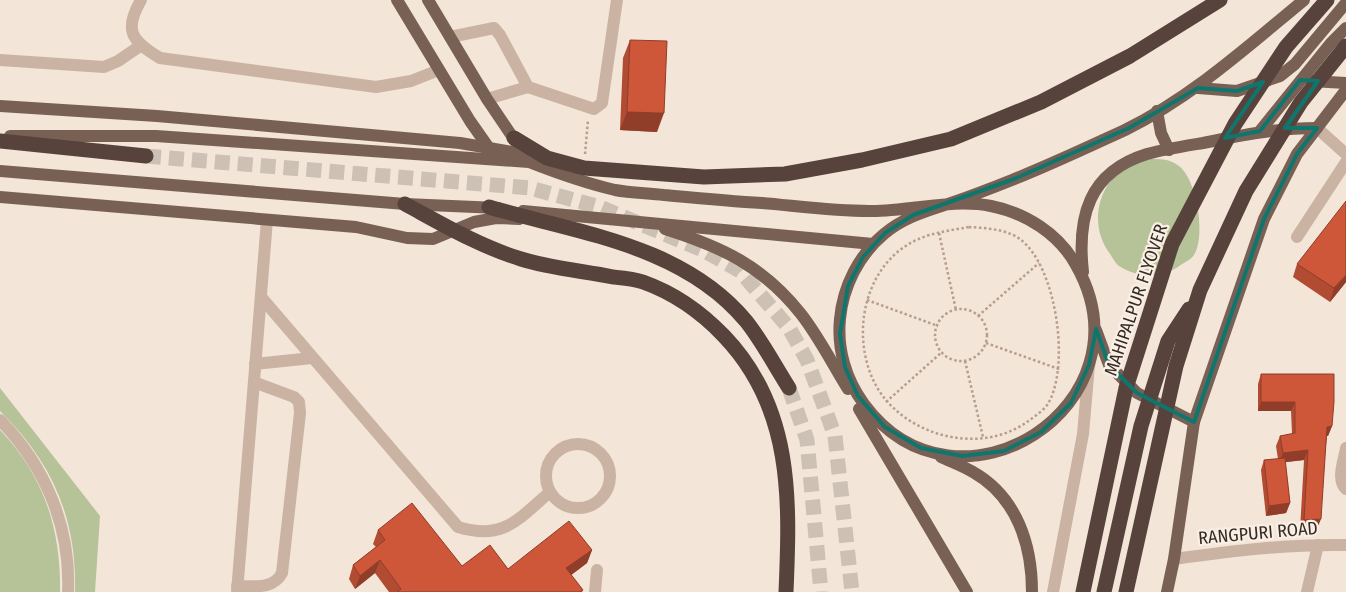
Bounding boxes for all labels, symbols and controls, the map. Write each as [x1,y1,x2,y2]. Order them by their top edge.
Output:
street label: MAHIPALPUR FLYOVER [1100,221,1172,379]
street label: RANGPURI ROAD [1197,517,1319,549]

